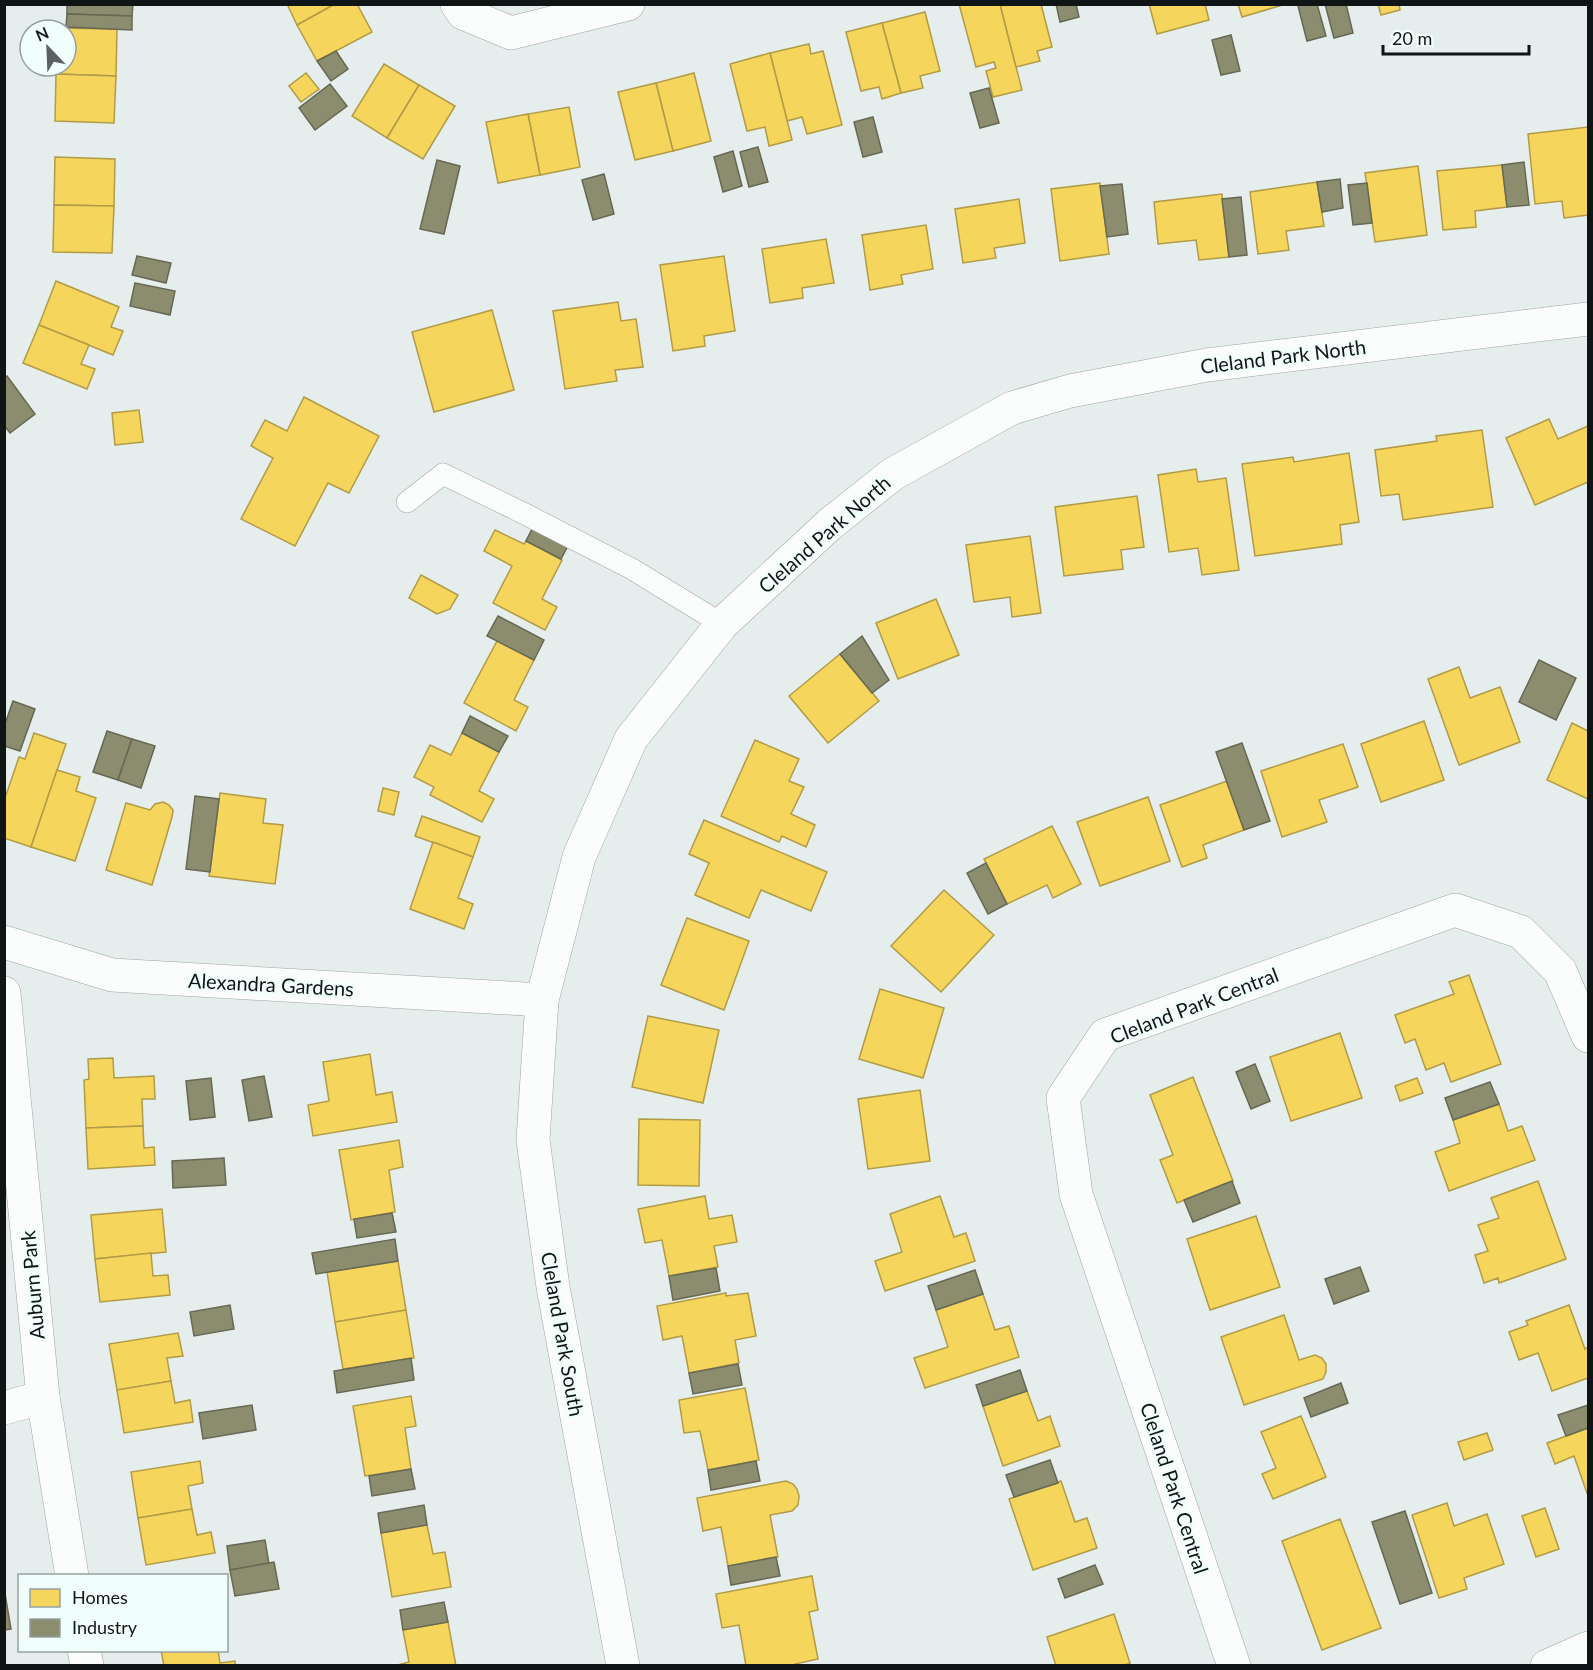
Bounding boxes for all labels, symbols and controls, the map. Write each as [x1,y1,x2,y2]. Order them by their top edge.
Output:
north arrow [18,18,78,78]
scale bar [1383,18,1528,56]
text: N [33,23,51,45]
text: 20 m [1392,27,1432,49]
street label: Cleland Park North [1199,334,1367,378]
street label: Cleland Park North [753,470,895,598]
street label: Cleland Park Central [1106,962,1282,1048]
street label: Alexandra Gardens [187,968,355,1000]
street label: Auburn Park [15,1229,49,1341]
street label: Cleland Park South [537,1250,589,1418]
street label: Cleland Park Central [1136,1399,1214,1577]
legend [18,1574,228,1652]
text: Homes [72,1586,128,1608]
text: Industry [72,1616,138,1638]

